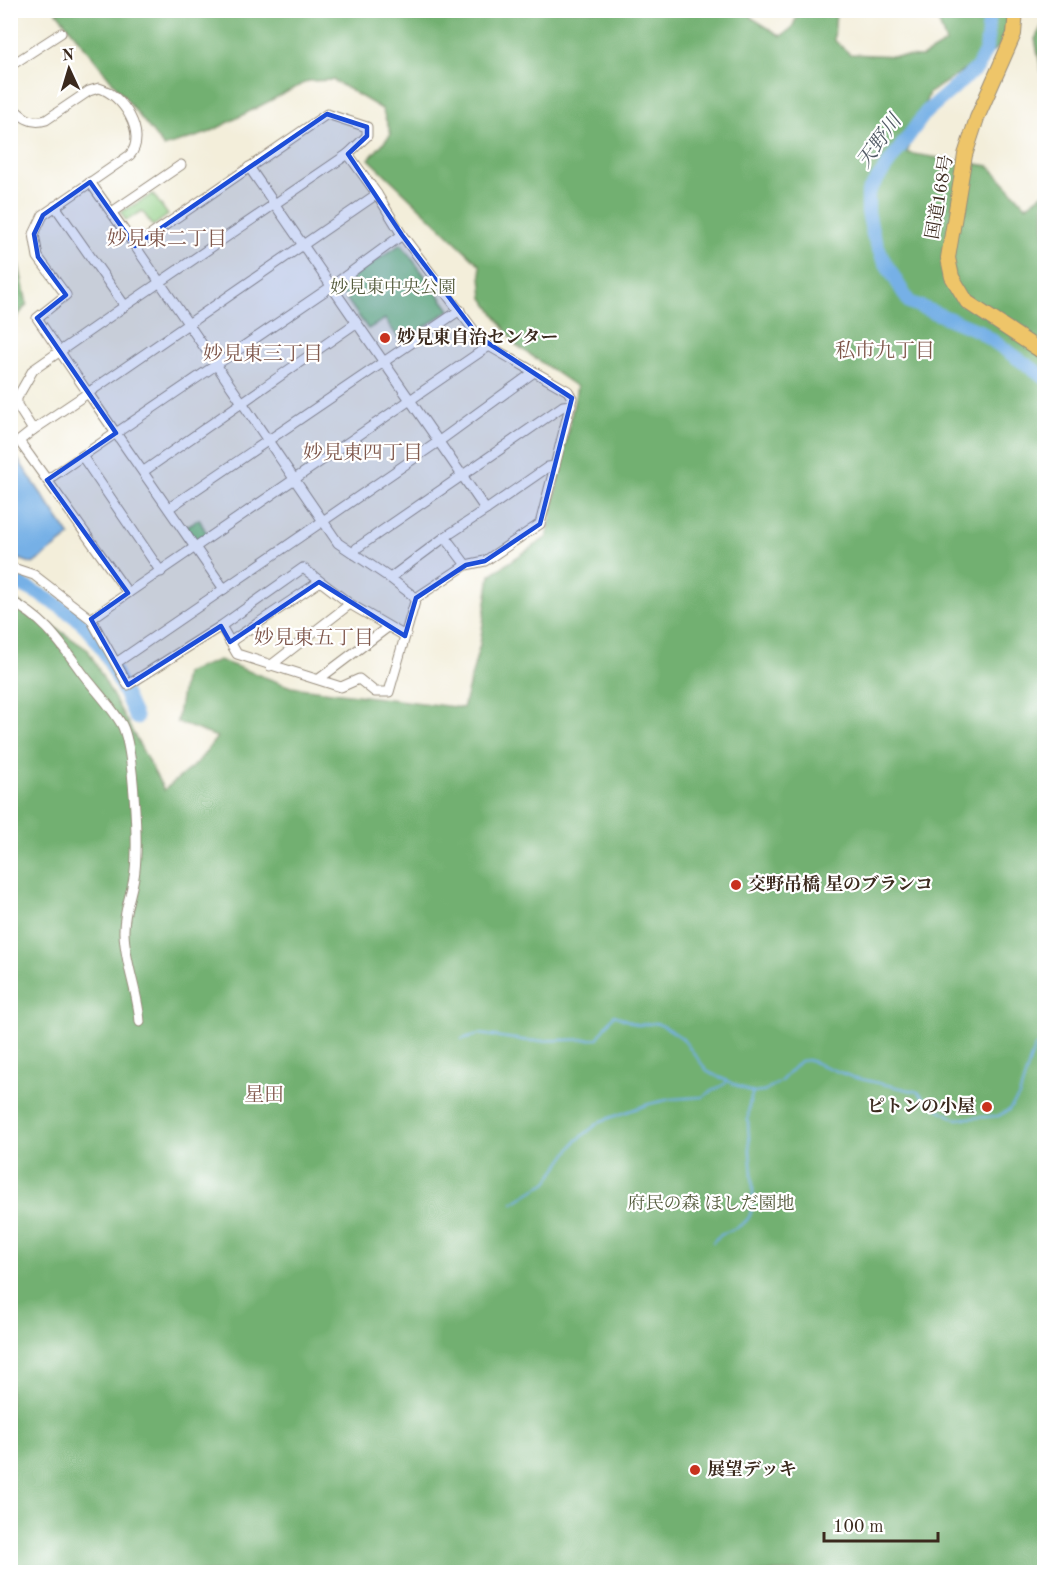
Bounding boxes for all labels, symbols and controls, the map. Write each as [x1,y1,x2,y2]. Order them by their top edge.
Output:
north arrow [39,39,99,99]
text: N [61,48,76,64]
water label: 天野川 [853,109,907,172]
street label: 国道168号 [922,153,956,241]
district label: 妙見東二丁目 [107,228,227,250]
park label: 妙見東中央公園 [330,277,456,297]
place label: 妙見東自治センター [397,327,558,347]
marker: 妙見東自治センター [378,331,392,345]
district label: 私市九丁目 [835,340,935,362]
district label: 妙見東三丁目 [203,343,323,365]
district label: 妙見東四丁目 [303,442,423,464]
district label: 妙見東五丁目 [254,627,374,649]
place label: 交野吊橋 星のブランコ [748,874,933,894]
marker: 交野吊橋 星のブランコ [729,878,743,892]
district label: 星田 [244,1084,284,1106]
place label: ピトンの小屋 [867,1096,975,1116]
marker: ピトンの小屋 [980,1100,994,1114]
park label: 府民の森 ほしだ園地 [627,1193,795,1213]
place label: 展望デッキ [707,1459,797,1479]
marker: 展望デッキ [688,1463,702,1477]
scale bar [824,1505,938,1543]
text: 100 m [833,1518,884,1536]

